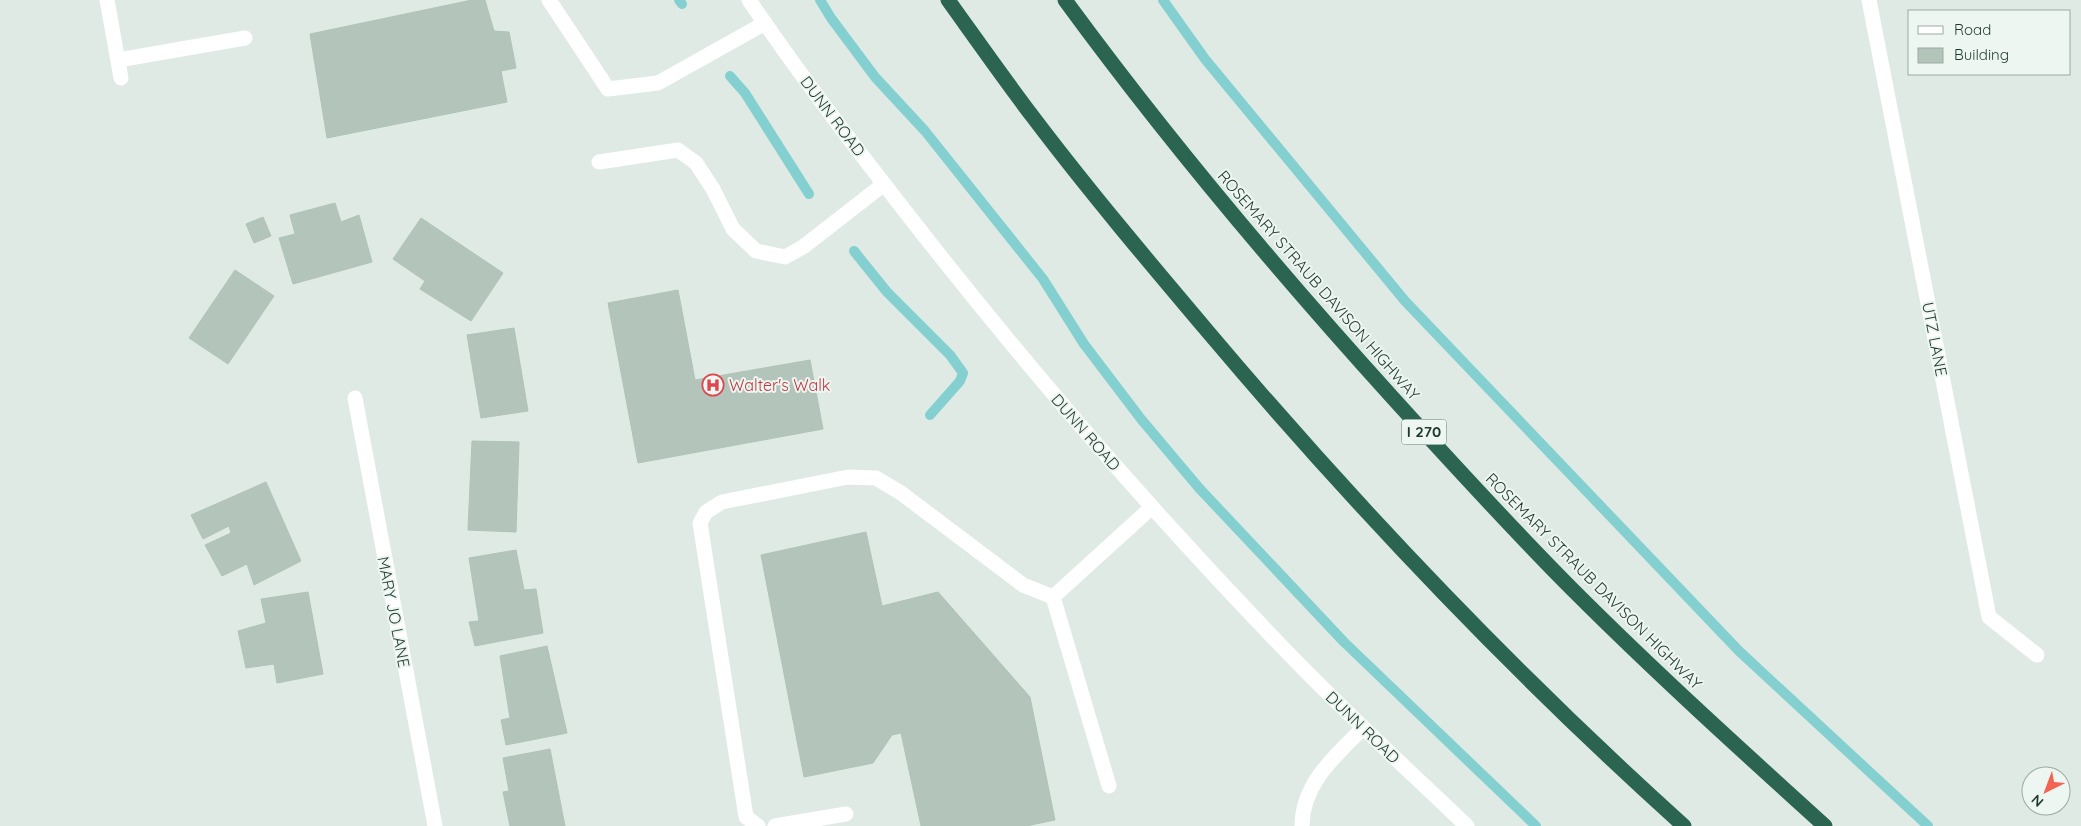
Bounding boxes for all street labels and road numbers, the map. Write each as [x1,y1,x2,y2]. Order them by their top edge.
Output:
street label: DUNN ROAD [796,72,870,160]
street label: ROSEMARY STRAUB DAVISON HIGHWAY [1214,166,1424,404]
street label: UTZ LANE [1918,300,1952,378]
street label: DUNN ROAD [1047,390,1125,474]
road number: I 270 [1402,420,1446,444]
street label: ROSEMARY STRAUB DAVISON HIGHWAY [1482,469,1706,693]
street label: MARY JO LANE [373,555,415,669]
street label: DUNN ROAD [1322,687,1404,767]

